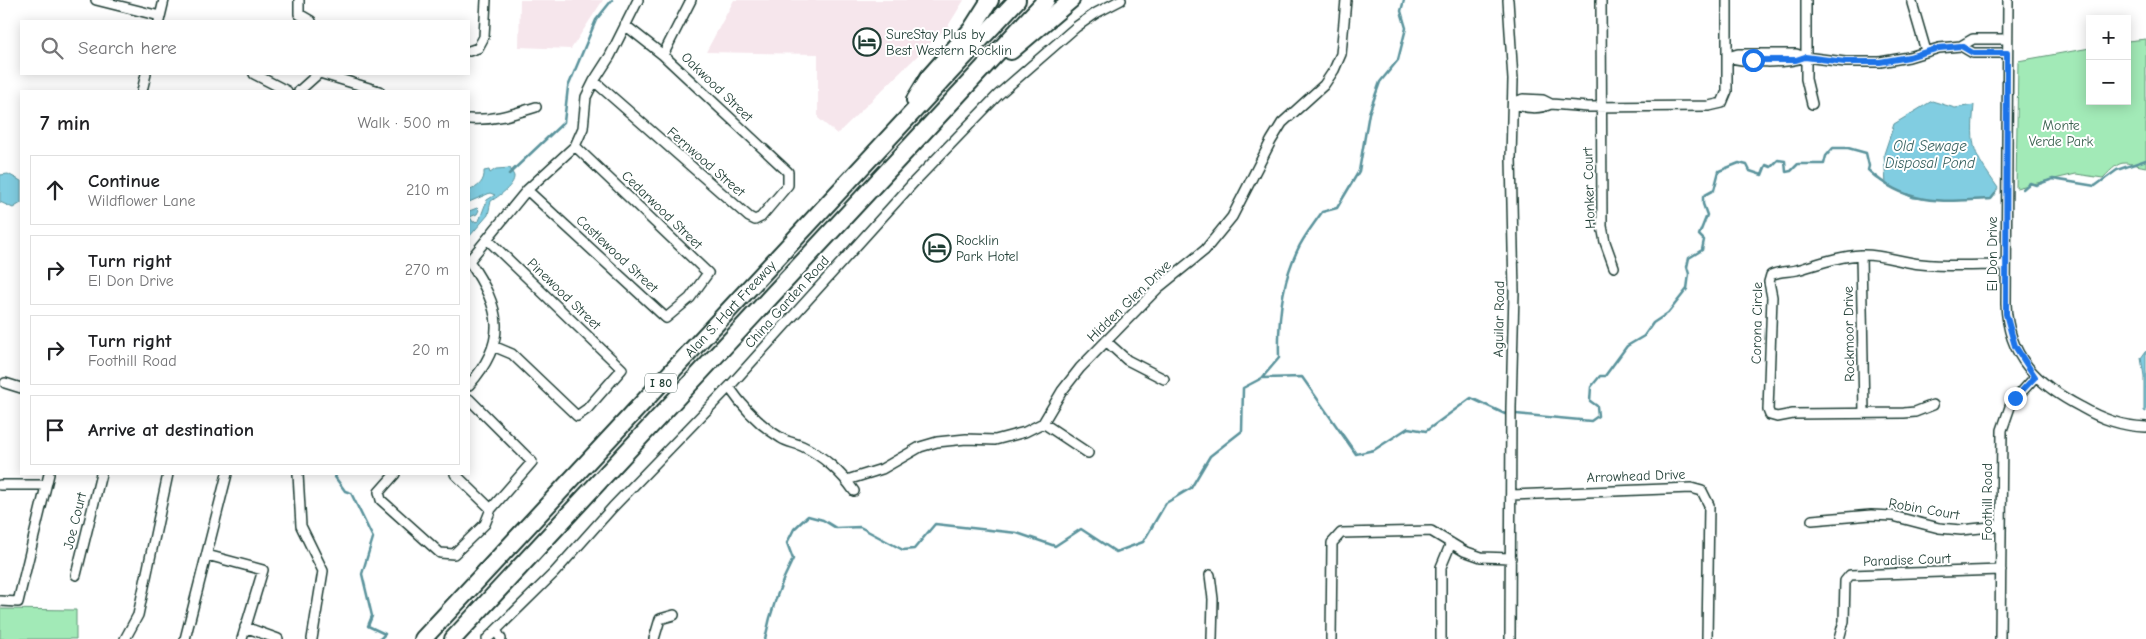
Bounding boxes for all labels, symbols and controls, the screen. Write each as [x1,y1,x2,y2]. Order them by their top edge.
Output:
map controls [2086,15,2131,105]
button: + [2086,15,2131,60]
search box [20,20,470,75]
place label: SureStay Plus by Best Western Rocklin [886,26,1012,59]
hotel icon: SureStay Plus by Best Western Rocklin [852,27,882,57]
icon: search [38,34,66,62]
text: Search here [78,37,177,59]
street label: Oakwood Street [678,49,757,126]
route start [1742,49,1765,72]
button: − [2086,60,2131,105]
text: 7 min [40,111,90,135]
text: Walk · 500 m [357,114,450,132]
park label: Monte Verde Park [2029,117,2094,150]
street label: Fernwood Street [664,124,749,201]
water label: Old Sewage Disposal Pond [1885,137,1976,172]
street label: Honker Court [1579,146,1599,229]
street label: Cedarwood Street [618,167,707,254]
text: Continue [88,170,160,192]
icon: ahead [41,176,69,204]
text: 210 m [406,181,449,199]
text: Wildflower Lane [88,192,196,210]
street label: Castlewood Street [573,212,662,297]
street label: El Don Drive [1984,217,2001,291]
place label: Rocklin Park Hotel [956,232,1019,265]
hotel icon: Rocklin Park Hotel [922,233,952,263]
text: Turn right [88,250,172,272]
street label: China Garden Road [741,252,833,352]
street label: Pinewood Street [524,255,605,334]
icon: right [41,256,69,284]
street label: Alan S. Hart Freeway [681,256,780,361]
street label: Hidden Glen Drive [1083,257,1175,345]
text: 270 m [405,261,449,279]
text: El Don Drive [88,272,174,290]
street label: Aguilar Road [1490,281,1508,357]
street label: Corona Circle [1748,282,1766,364]
street label: Rockmoor Drive [1840,286,1858,382]
text: Turn right [88,330,172,352]
icon: right [41,336,69,364]
text: 20 m [412,341,449,359]
text: Foothill Road [88,352,177,370]
road number: I 80 [645,373,677,392]
route end [2004,387,2027,410]
icon: arrive [41,416,69,444]
text: Arrive at destination [88,419,254,441]
street label: Foothill Road [1979,463,1996,541]
street label: Arrowhead Drive [1586,466,1686,486]
street label: Joe Court [60,490,91,551]
street label: Robin Court [1887,494,1962,524]
street label: Paradise Court [1863,550,1952,570]

